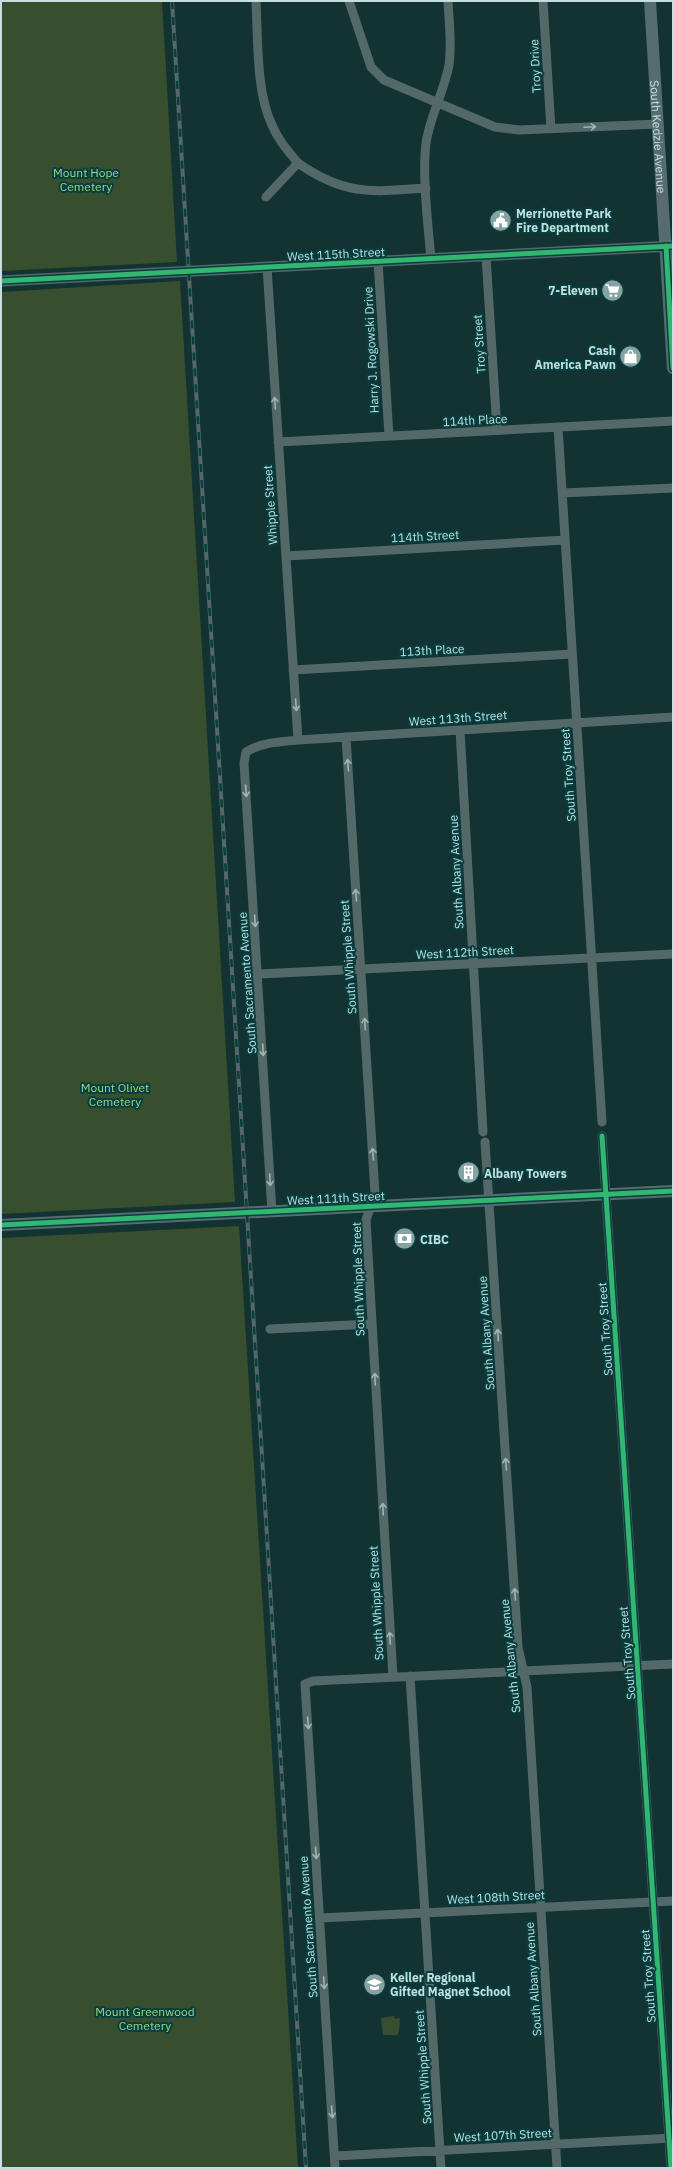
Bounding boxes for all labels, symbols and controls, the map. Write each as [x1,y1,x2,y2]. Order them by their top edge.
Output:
street label: Troy Drive [526,38,544,93]
street label: South Kedzie Avenue [647,80,670,194]
one-way arrow [583,124,596,131]
park label: Mount Hope Cemetery [53,165,119,194]
place label: Merrionette Park Fire Department [516,206,611,235]
public building icon: Merrionette Park Fire Department [488,207,514,233]
street label: West 115th Street [287,244,385,264]
supermarket icon: 7-Eleven [600,277,626,303]
place label: 7-Eleven [548,283,598,298]
street label: Harry J. Rogowski Drive [360,286,382,414]
street label: Troy Street [469,314,489,374]
place label: Cash America Pawn [534,343,616,372]
shop icon: Cash America Pawn [618,344,644,370]
one-way arrow [272,397,279,410]
street label: 114th Place [442,411,508,429]
street label: Whipple Street [260,465,280,545]
street label: 114th Street [390,527,460,545]
street label: 113th Place [399,641,465,659]
one-way arrow [292,698,299,711]
street label: West 113th Street [408,707,508,729]
street label: South Troy Street [557,728,579,822]
one-way arrow [344,759,351,772]
one-way arrow [242,784,249,797]
street label: South Albany Avenue [445,814,466,929]
one-way arrow [353,889,360,902]
street label: South Whipple Street [337,899,359,1015]
street label: South Sacramento Avenue [235,911,259,1054]
one-way arrow [251,914,258,927]
street label: West 112th Street [416,942,514,962]
one-way arrow [361,1018,368,1031]
one-way arrow [259,1043,266,1056]
park label: Mount Olivet Cemetery [81,1080,149,1109]
one-way arrow [369,1148,376,1161]
building icon: Albany Towers [456,1160,482,1186]
place label: Albany Towers [484,1166,567,1181]
one-way arrow [267,1173,274,1186]
street label: West 111th Street [287,1188,385,1208]
street label: South Whipple Street [349,1222,367,1336]
bank icon: CIBC [392,1226,418,1252]
place label: CIBC [420,1232,449,1247]
street label: South Albany Avenue [475,1275,497,1391]
street label: South Troy Street [594,1282,616,1376]
one-way arrow [494,1329,501,1342]
one-way arrow [371,1373,378,1386]
one-way arrow [503,1458,510,1471]
one-way arrow [379,1503,386,1516]
street label: South Whipple Street [366,1545,386,1661]
one-way arrow [511,1588,518,1601]
street label: South Albany Avenue [497,1598,523,1714]
street label: South Troy Street [615,1606,639,1700]
one-way arrow [387,1632,394,1645]
one-way arrow [304,1716,311,1729]
one-way arrow [312,1846,319,1859]
street label: South Sacramento Avenue [296,1855,320,1998]
street label: West 108th Street [447,1887,545,1907]
street label: South Albany Avenue [522,1921,544,2037]
street label: South Troy Street [637,1929,659,2023]
place label: Keller Regional Gifted Magnet School [390,1970,511,1999]
school or university icon: Keller Regional Gifted Magnet School [361,1971,387,1997]
one-way arrow [320,1976,327,1989]
park label: Mount Greenwood Cemetery [95,2004,195,2033]
street label: South Whipple Street [412,2009,434,2125]
one-way arrow [328,2105,336,2118]
street label: West 107th Street [454,2125,552,2145]

